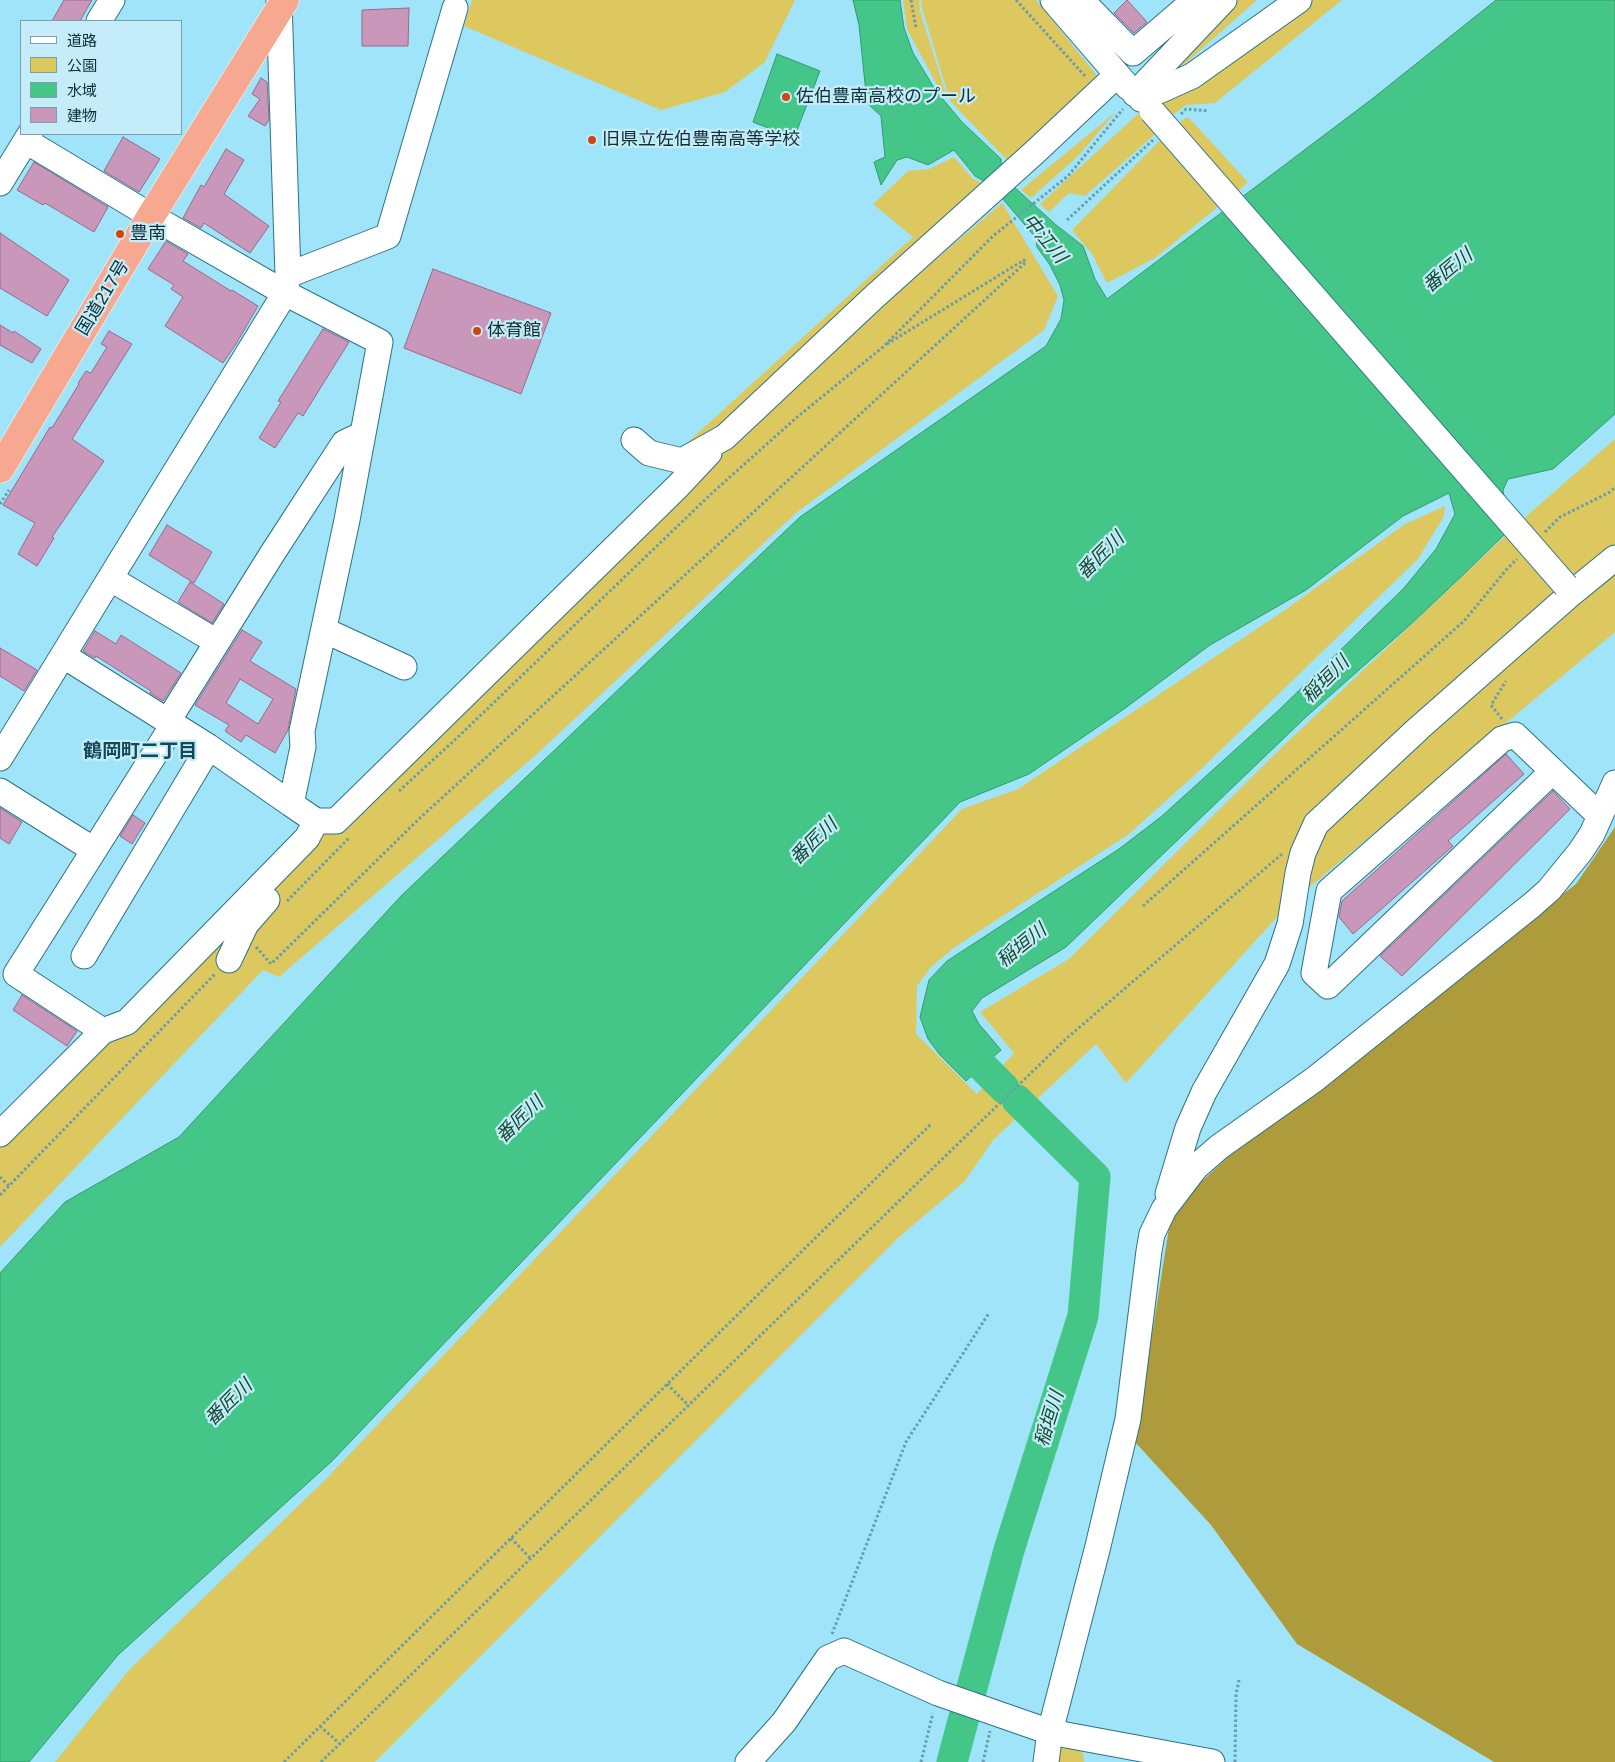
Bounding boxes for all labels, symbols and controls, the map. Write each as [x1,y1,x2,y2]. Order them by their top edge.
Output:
legend [20,20,182,135]
text: 道路 [67,32,97,49]
text: 公園 [67,57,97,74]
text: 水域 [67,82,97,99]
place label: 佐伯豊南高校のプール [796,86,976,108]
marker: 佐伯豊南高校のプール [780,91,792,103]
text: 建物 [67,107,97,124]
place label: 旧県立佐伯豊南高等学校 [602,129,800,151]
marker: 旧県立佐伯豊南高等学校 [586,134,598,146]
water label: 中江川 [1017,210,1071,268]
place label: 豊南 [130,223,166,245]
marker: 豊南 [114,228,126,240]
water label: 番匠川 [1419,244,1477,298]
street label: 国道217号 [72,256,134,340]
place label: 体育館 [487,320,541,342]
marker: 体育館 [471,325,483,337]
water label: 番匠川 [1073,528,1129,584]
water label: 稲垣川 [1298,652,1354,708]
district label: 鶴岡町二丁目 [83,741,197,763]
water label: 番匠川 [786,814,842,870]
water label: 稲垣川 [993,919,1051,973]
water label: 番匠川 [492,1092,548,1148]
water label: 番匠川 [201,1375,257,1431]
water label: 稲垣川 [1031,1388,1069,1450]

